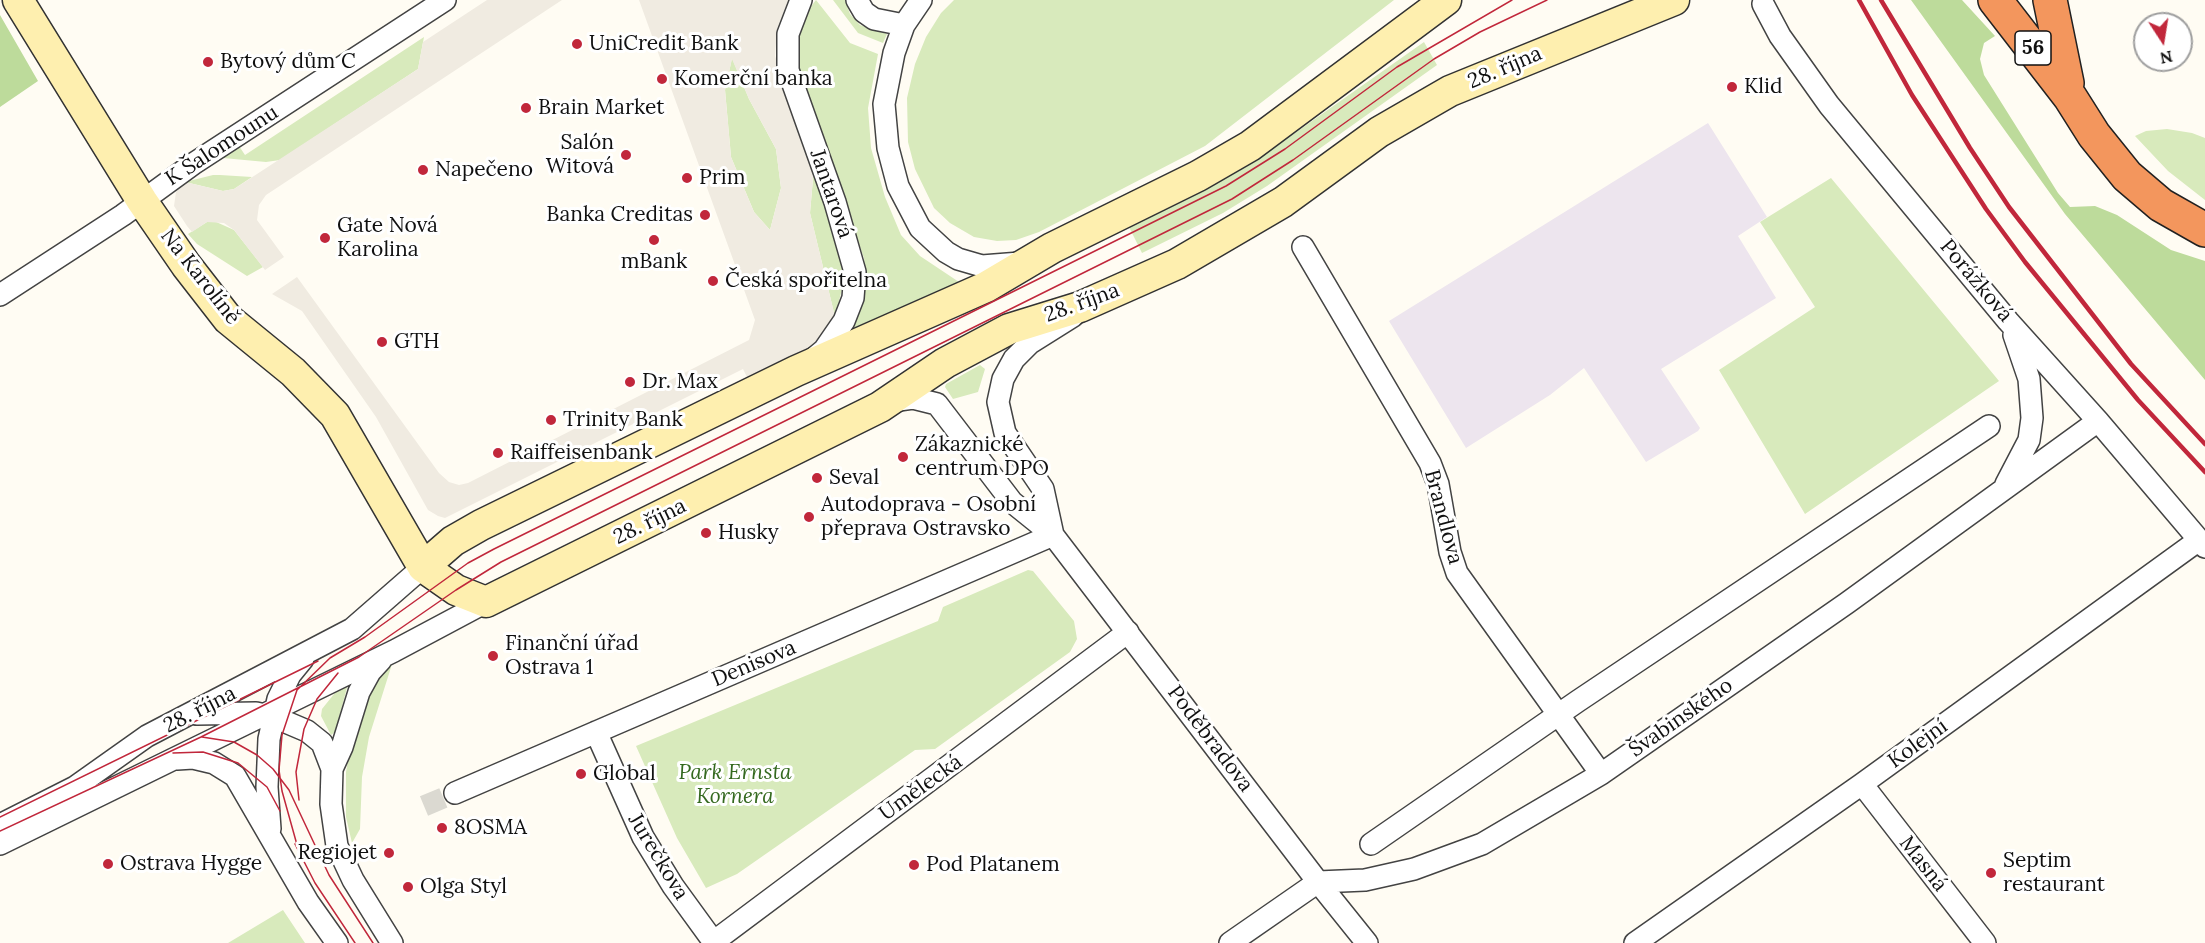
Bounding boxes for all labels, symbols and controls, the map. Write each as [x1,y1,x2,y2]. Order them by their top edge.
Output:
north arrow [2133,12,2193,72]
place label: UniCredit Bank [589,31,738,57]
road number: 56 [2015,31,2051,65]
marker: UniCredit Bank [570,37,584,51]
street label: 28. října [1464,41,1546,95]
text: N [2158,47,2174,69]
place label: Bytový dům C [220,49,356,75]
marker: Bytový dům C [201,55,215,69]
place label: Komerční banka [674,66,833,92]
marker: Komerční banka [655,72,669,86]
place label: Klid [1744,74,1783,100]
marker: Klid [1725,80,1739,94]
place label: Brain Market [538,95,664,121]
street label: K Šalomounu [161,100,283,192]
marker: Brain Market [519,101,533,115]
place label: Salón Witová [546,130,614,180]
street label: Jantarová [804,146,858,242]
marker: Salón Witová [619,148,633,162]
place label: Napečeno [435,157,533,183]
marker: Napečeno [416,163,430,177]
place label: Prim [699,165,745,191]
marker: Prim [680,171,694,185]
place label: Banka Creditas [546,202,693,228]
marker: Banka Creditas [698,208,712,222]
place label: Gate Nová Karolina [337,213,438,263]
street label: Na Karolíně [155,224,245,330]
marker: Gate Nová Karolina [318,231,332,245]
marker: mBank [647,233,661,247]
street label: Porážková [1934,235,2018,327]
place label: mBank [621,249,687,275]
place label: Česká spořitelna [725,268,887,294]
marker: Česká spořitelna [706,274,720,288]
street label: 28. října [1041,278,1123,328]
place label: GTH [394,329,440,355]
marker: GTH [375,335,389,349]
place label: Dr. Max [642,369,718,395]
marker: Dr. Max [623,375,637,389]
place label: Trinity Bank [563,407,683,433]
marker: Trinity Bank [544,413,558,427]
place label: Zákaznické centrum DPO [915,432,1049,482]
place label: Raiffeisenbank [510,440,652,466]
marker: Raiffeisenbank [491,446,505,460]
marker: Zákaznické centrum DPO [896,450,910,464]
place label: Seval [829,465,879,491]
street label: Brandlova [1418,467,1468,567]
marker: Seval [810,471,824,485]
place label: Autodoprava - Osobní přeprava Ostravsko [821,492,1036,542]
street label: 28. října [610,494,690,550]
marker: Autodoprava - Osobní přeprava Ostravsko [802,510,816,524]
place label: Husky [718,520,779,546]
marker: Husky [699,526,713,540]
place label: Finanční úřad Ostrava 1 [505,631,639,681]
street label: Denisova [708,635,800,693]
marker: Finanční úřad Ostrava 1 [486,649,500,663]
street label: Švabinského [1624,673,1738,763]
street label: 28. října [160,681,240,739]
street label: Poděbradova [1162,681,1258,797]
street label: Kolejní [1883,714,1953,774]
street label: Umělecká [875,750,967,826]
park label: Park Ernsta Kornera [678,760,792,810]
place label: Global [593,761,656,787]
marker: Global [574,767,588,781]
street label: Jurečkova [622,809,694,905]
place label: 8OSMA [454,815,527,841]
marker: 8OSMA [435,821,449,835]
street label: Masná [1894,831,1952,897]
place label: Regiojet [297,840,377,866]
marker: Regiojet [382,846,396,860]
place label: Septim restaurant [2003,848,2105,898]
place label: Ostrava Hygge [120,851,262,877]
place label: Pod Platanem [926,852,1060,878]
marker: Ostrava Hygge [101,857,115,871]
marker: Pod Platanem [907,858,921,872]
marker: Septim restaurant [1984,866,1998,880]
place label: Olga Styl [420,874,507,900]
marker: Olga Styl [401,880,415,894]

